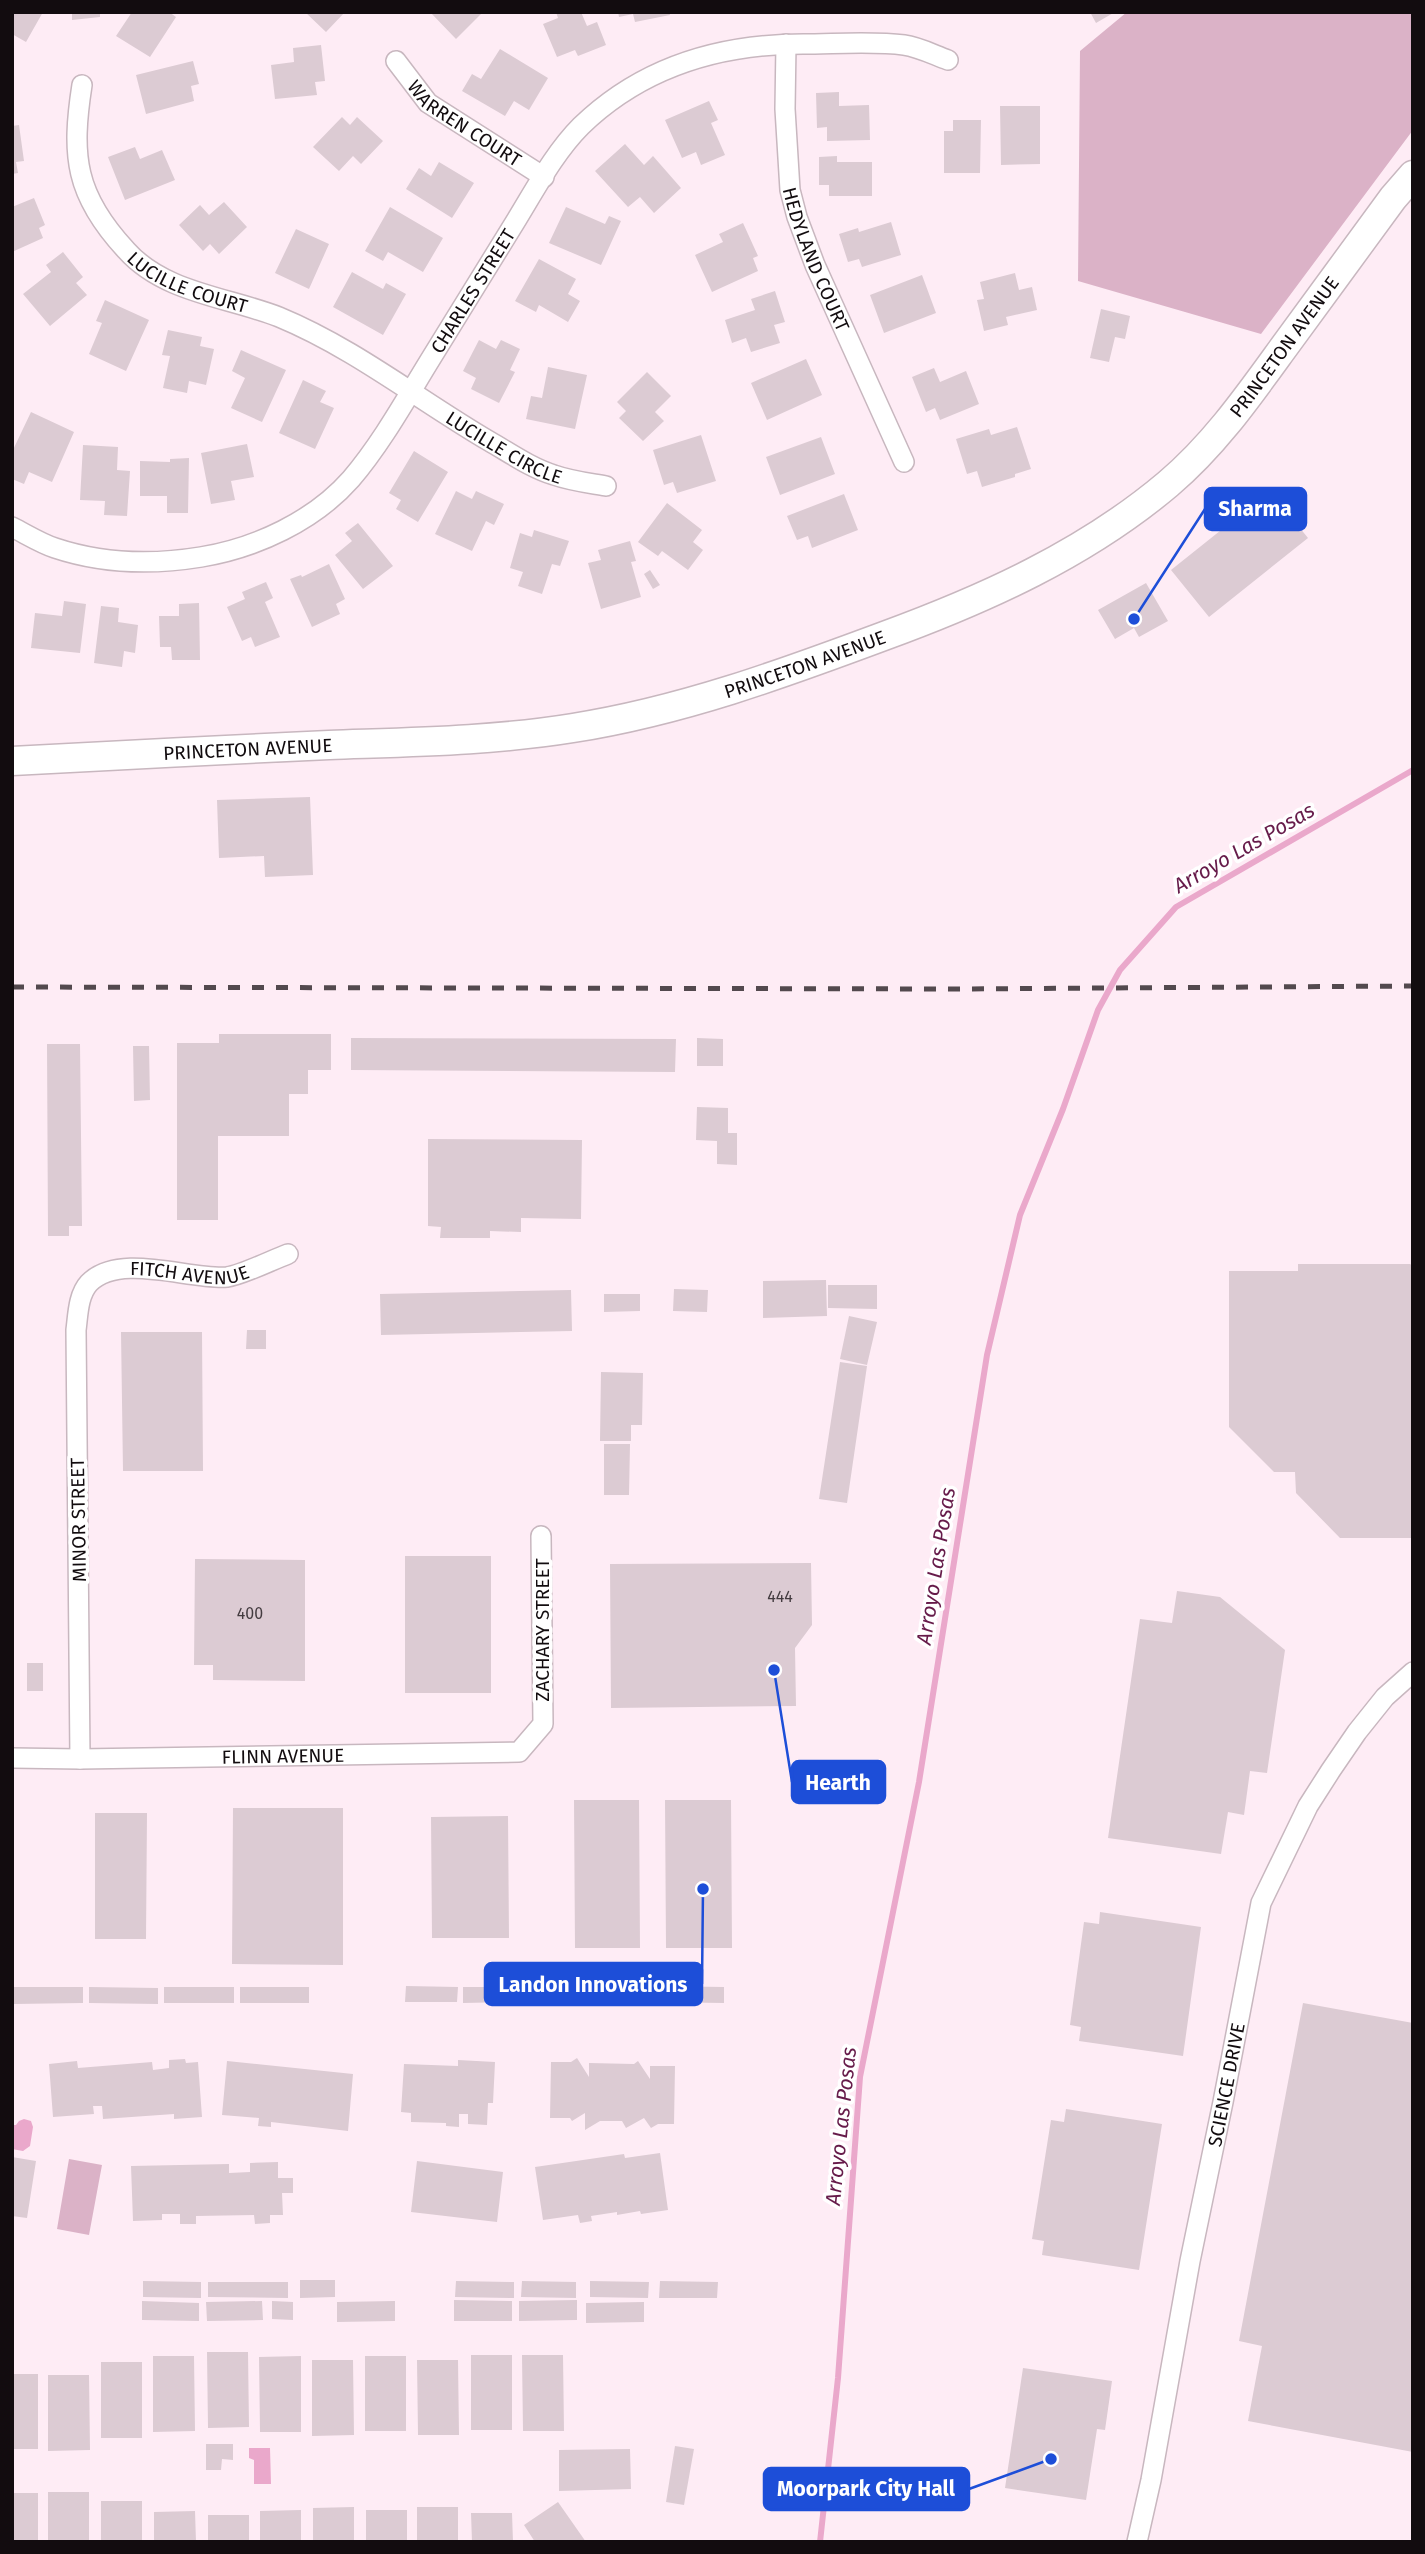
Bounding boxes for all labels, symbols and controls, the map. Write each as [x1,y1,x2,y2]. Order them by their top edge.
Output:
street label: WARREN COURT [403,76,526,172]
street label: HEDYLAND COURT [778,185,854,335]
street label: CHARLES STREET [426,224,520,358]
street label: LUCILLE COURT [122,247,250,318]
street label: PRINCETON AVENUE [1225,272,1344,422]
street label: LUCILLE CIRCLE [442,406,565,489]
callout: Sharma [1205,488,1306,530]
text: Sharma [1218,496,1292,522]
street label: PRINCETON AVENUE [721,625,889,703]
street label: PRINCETON AVENUE [163,734,333,765]
water label: Arroyo Las Posas [1168,797,1320,899]
street label: FITCH AVENUE [130,1257,252,1289]
street label: MINOR STREET [66,1457,91,1582]
water label: Arroyo Las Posas [911,1485,961,1647]
street label: ZACHARY STREET [531,1558,554,1701]
house number: 444 [767,1587,793,1606]
house number: 400 [237,1604,263,1623]
street label: FLINN AVENUE [222,1744,344,1769]
callout: Hearth [792,1761,885,1803]
text: Hearth [805,1770,871,1796]
callout: Landon Innovations [485,1963,702,2005]
text: Landon Innovations [499,1972,688,1998]
street label: SCIENCE DRIVE [1203,2021,1250,2149]
water label: Arroyo Las Posas [820,2045,862,2207]
callout: Moorpark City Hall [764,2468,969,2510]
text: Moorpark City Hall [777,2476,956,2502]

